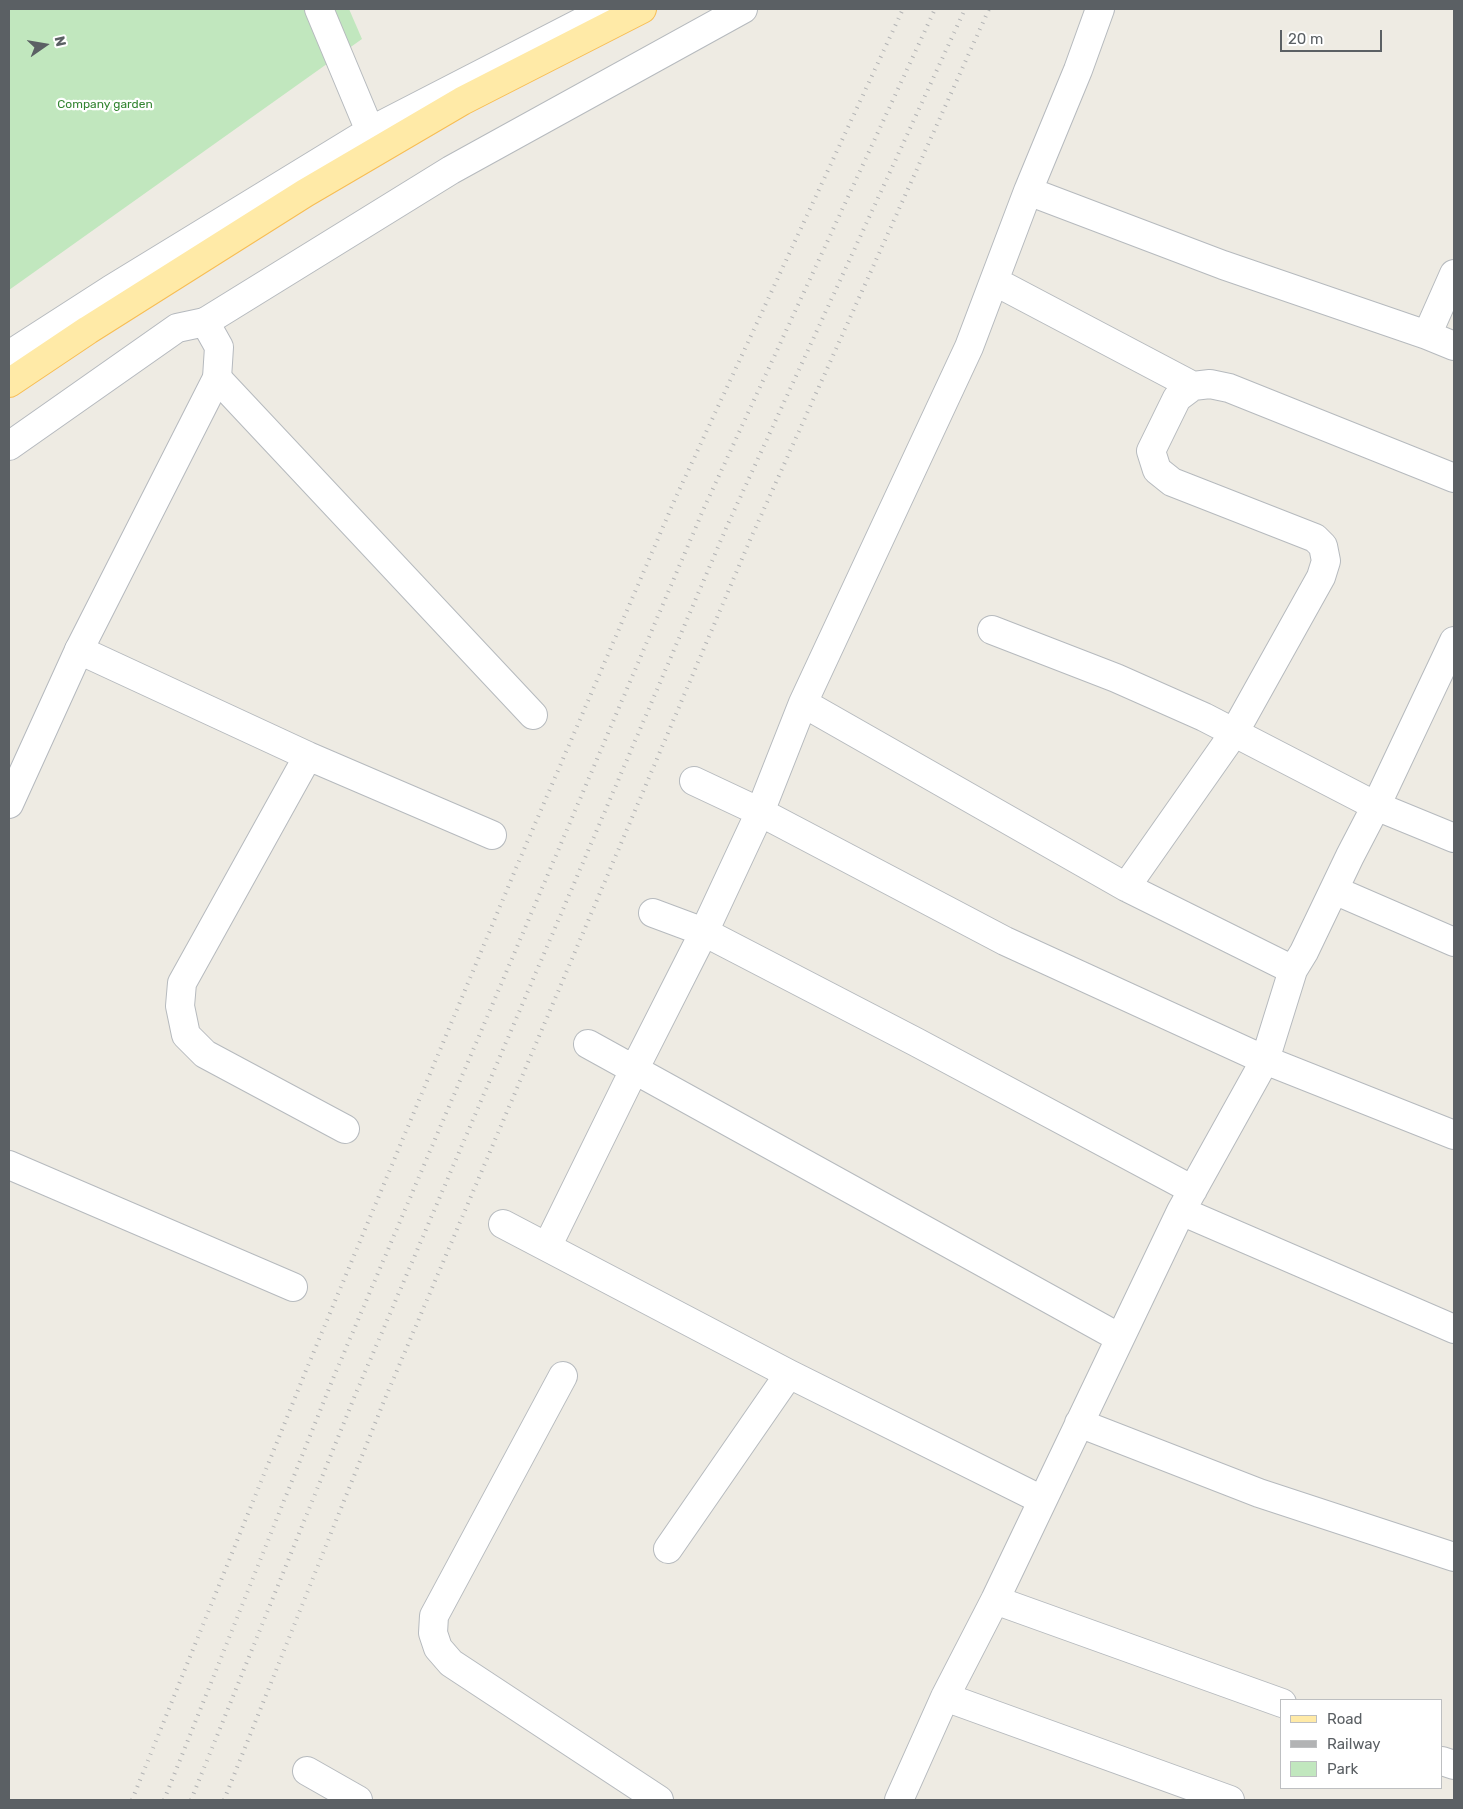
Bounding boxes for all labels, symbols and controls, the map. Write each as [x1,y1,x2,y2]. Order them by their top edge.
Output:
north arrow [20,20,70,70]
scale bar [1283,20,1386,52]
text: 20 m [1288,30,1323,48]
text: N [51,35,70,48]
park label: Company garden [57,98,153,112]
legend [1280,1699,1443,1789]
text: Road [1327,1710,1363,1728]
text: Railway [1327,1735,1381,1753]
text: Park [1327,1760,1358,1778]

